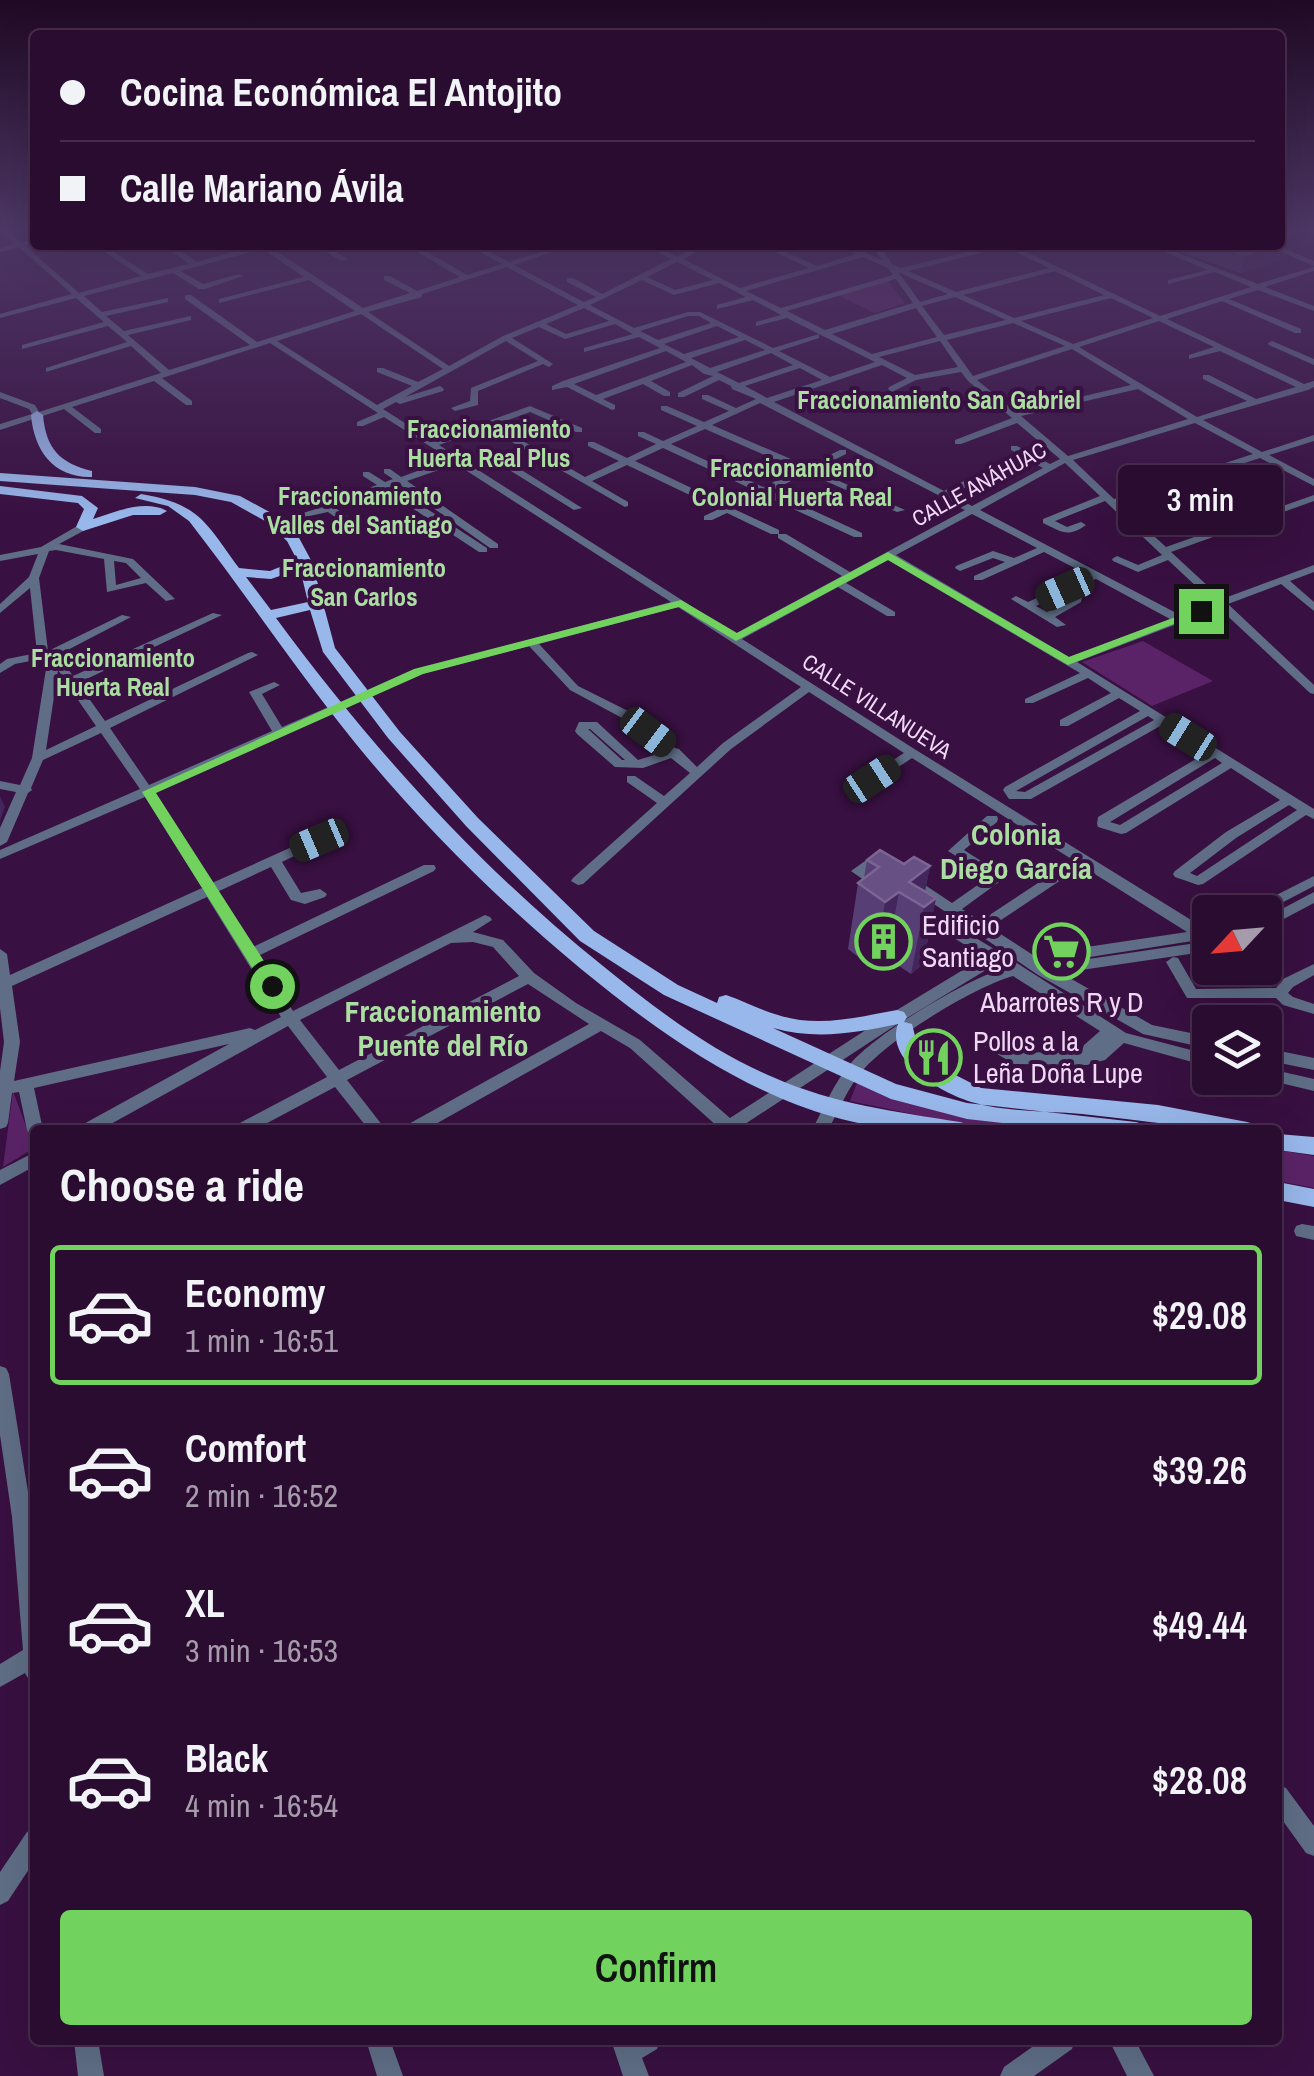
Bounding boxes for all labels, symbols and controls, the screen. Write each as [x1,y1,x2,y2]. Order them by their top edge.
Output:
text: Cocina Económica El Antojito [120,67,562,118]
text: Calle Mariano Ávila [120,163,403,214]
district label: Fraccionamiento San Gabriel [797,383,1081,417]
district label: Fraccionamiento Huerta Real Plus [407,412,571,475]
street label: CALLE ANÁHUAC [906,435,1052,533]
district label: Fraccionamiento Colonial Huerta Real [692,451,892,514]
callout: 3 min [1118,466,1284,536]
text: 3 min [1167,478,1234,521]
district label: Fraccionamiento Valles del Santiago [267,479,453,542]
district label: Fraccionamiento San Carlos [282,551,446,614]
car [1031,563,1099,615]
route end [1179,589,1224,634]
district label: Fraccionamiento Huerta Real [31,641,195,704]
street label: CALLE VILLANUEVA [797,647,958,766]
car [615,702,681,762]
car [1155,708,1221,766]
car [839,750,905,808]
car [286,814,352,866]
district label: Colonia Diego García [940,814,1092,888]
north arrow [1192,895,1282,985]
map controls [1192,895,1282,1095]
place label: Edificio Santiago [922,906,1014,976]
building icon: Edificio Santiago [853,911,913,971]
supermarket icon: Abarrotes R y D [1032,921,1092,981]
route start [250,964,295,1009]
place label: Abarrotes R y D [979,983,1144,1021]
district label: Fraccionamiento Puente del Río [345,991,541,1065]
button: layers [1192,1005,1282,1095]
place label: Pollos a la Leña Doña Lupe [973,1022,1143,1092]
restaurant icon: Pollos a la Leña Doña Lupe [904,1027,964,1087]
text: Choose a ride [60,1154,304,1215]
text: Economy [185,1268,325,1319]
icon: car [65,1270,155,1360]
text: $29.08 [1152,1290,1247,1341]
text: 1 min · 16:51 [185,1319,338,1362]
text: Comfort [185,1423,306,1474]
icon: car [65,1425,155,1515]
text: $39.26 [1152,1445,1247,1496]
text: 2 min · 16:52 [185,1474,338,1517]
text: XL [185,1578,225,1629]
icon: car [65,1580,155,1670]
text: $49.44 [1152,1600,1247,1651]
text: 3 min · 16:53 [185,1629,338,1672]
text: Black [185,1733,268,1784]
icon: car [65,1735,155,1825]
text: $28.08 [1152,1755,1247,1806]
text: 4 min · 16:54 [185,1784,338,1827]
button: Confirm [60,1910,1252,2025]

